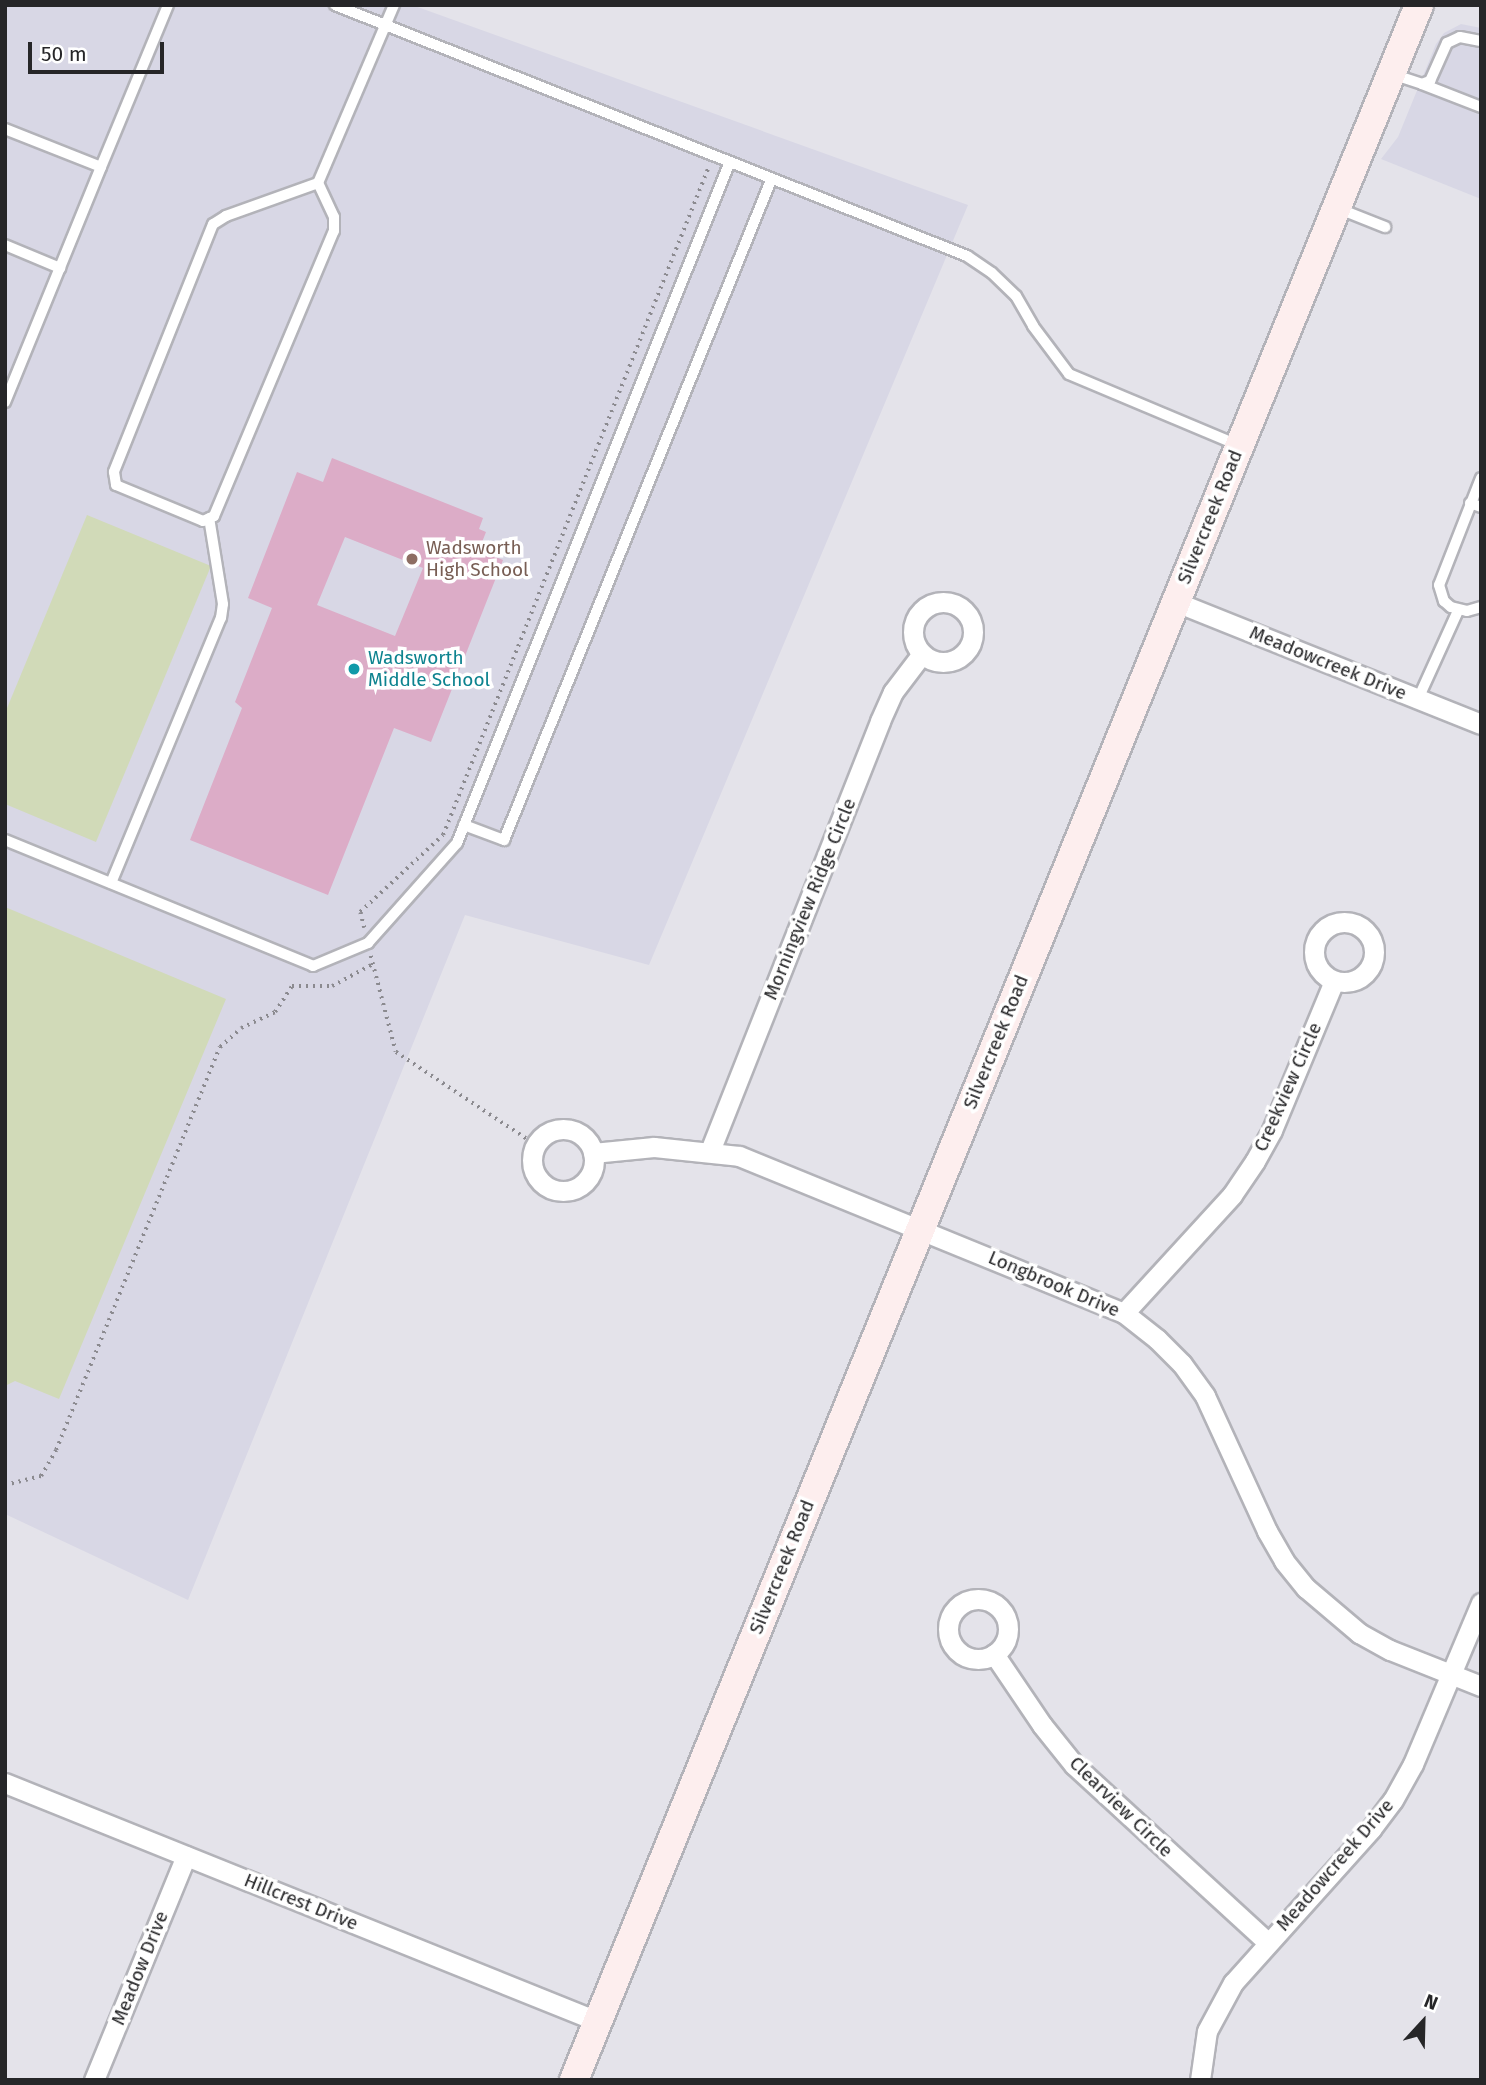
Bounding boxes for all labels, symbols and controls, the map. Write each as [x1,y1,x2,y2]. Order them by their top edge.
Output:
scale bar [32,28,168,72]
text: 50 m [41,41,87,67]
street label: Silvercreek Road [1173,447,1247,587]
place label: Wadsworth High School [426,537,529,581]
marker: Wadsworth High School [404,551,420,567]
street label: Meadowcreek Drive [1246,621,1410,705]
place label: Wadsworth Middle School [368,647,490,691]
marker: Wadsworth Middle School [346,661,362,677]
street label: Morningview Ridge Circle [759,795,861,1003]
street label: Silvercreek Road [959,972,1033,1112]
street label: Creekview Circle [1249,1019,1327,1155]
street label: Longbrook Drive [985,1246,1123,1322]
street label: Silvercreek Road [745,1497,819,1637]
street label: Clearview Circle [1064,1752,1178,1862]
street label: Meadowcreek Drive [1272,1794,1398,1936]
street label: Hillcrest Drive [241,1869,361,1935]
street label: Meadow Drive [107,1908,173,2028]
north arrow [1388,1987,1458,2057]
text: N [1421,1989,1441,2015]

